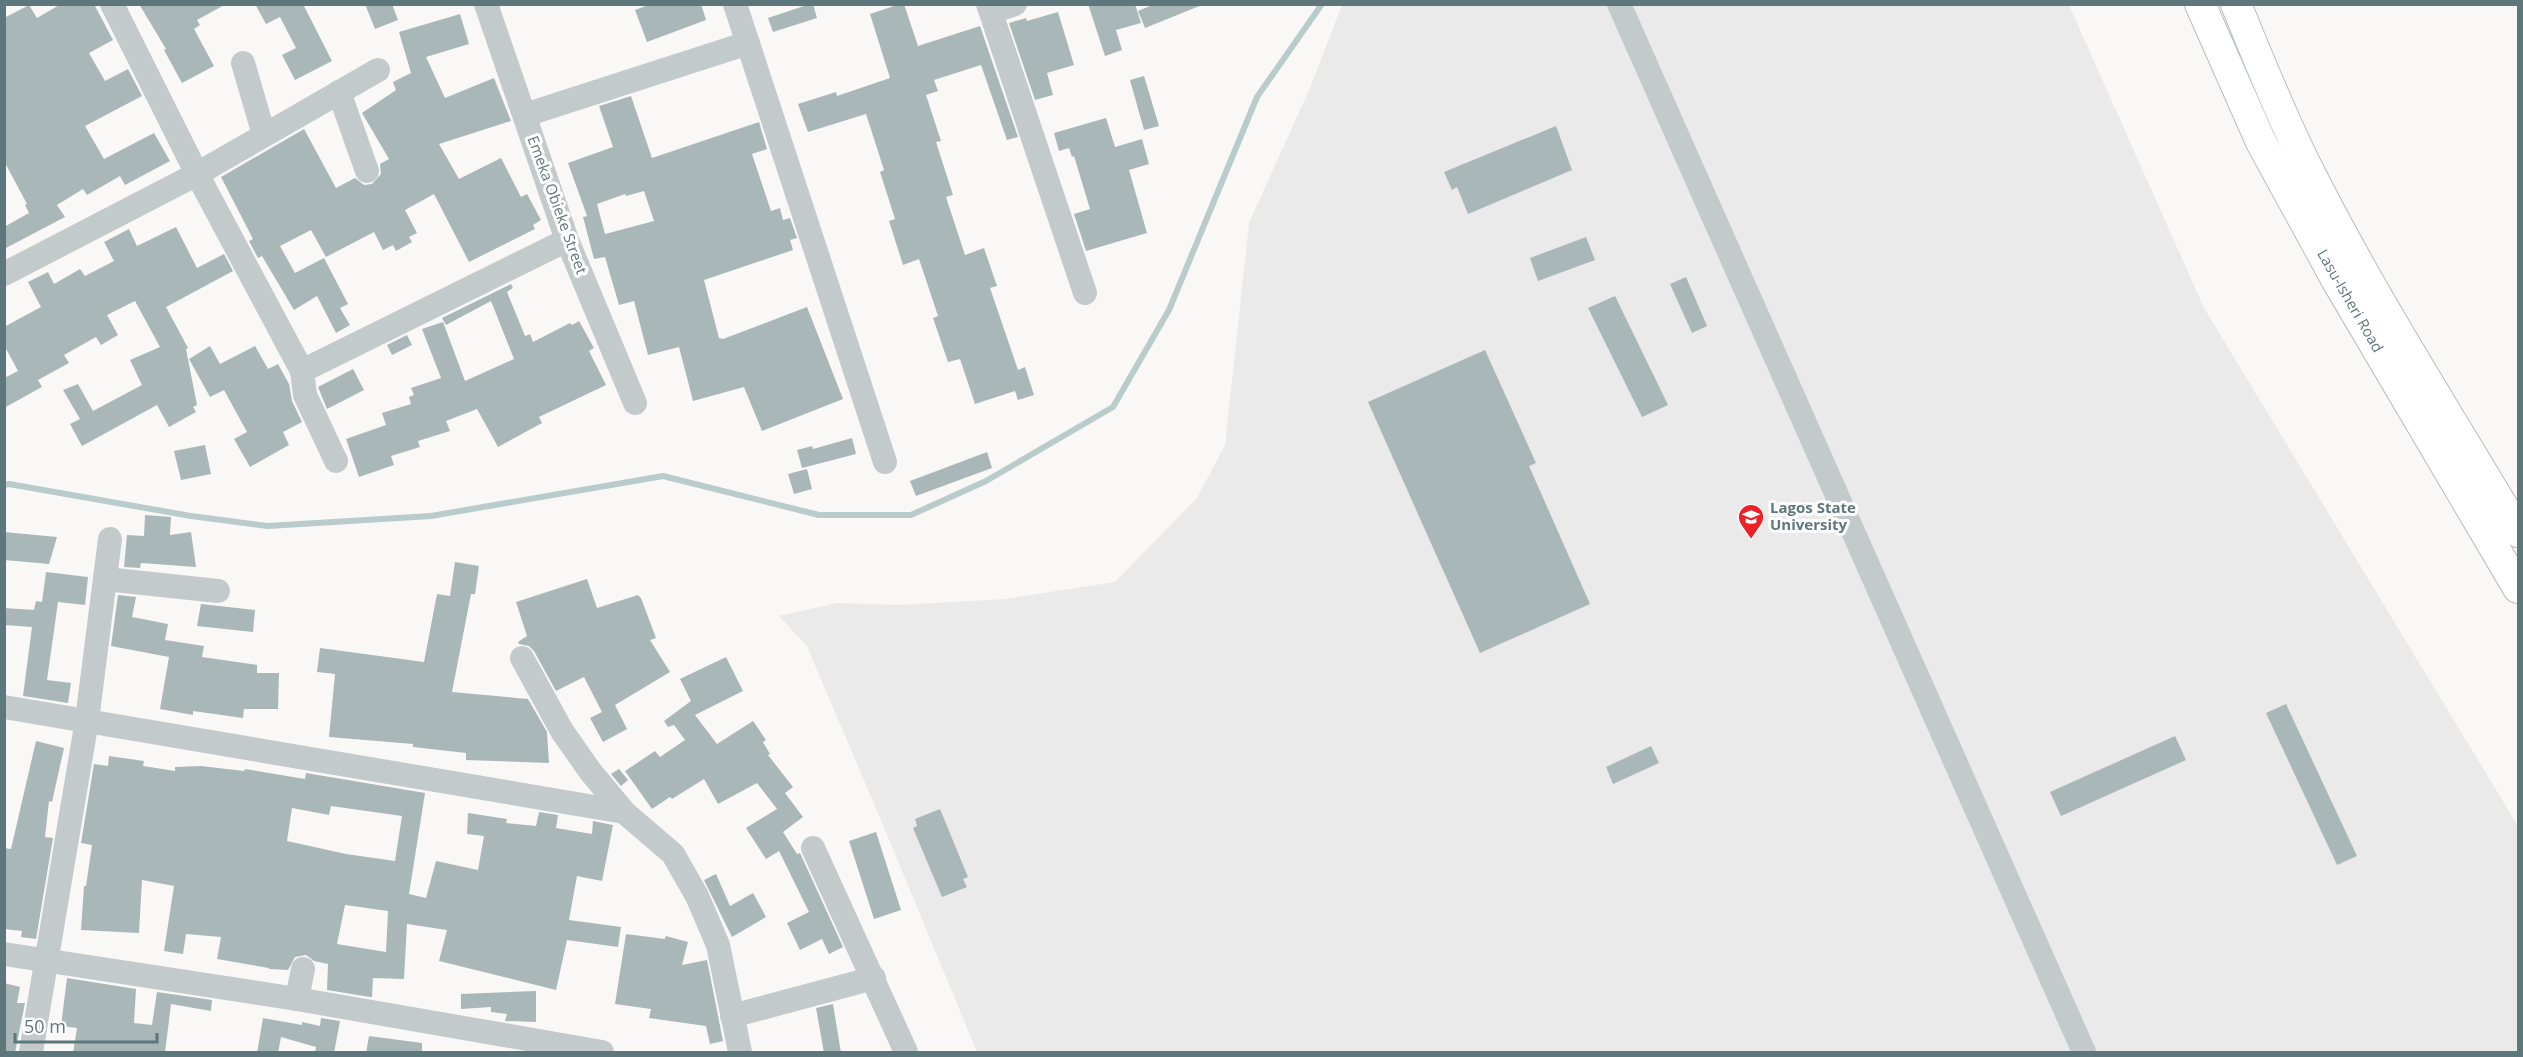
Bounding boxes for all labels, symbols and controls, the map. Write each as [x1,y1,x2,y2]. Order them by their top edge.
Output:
street label: Emeka Obieke Street [524,133,592,277]
street label: Lasu-Isheri Road [2313,245,2389,356]
place label: Lagos State University [1770,497,1856,534]
school or university icon: Lagos State University [1736,502,1766,540]
scale bar [15,1006,158,1044]
text: 50 m [24,1014,66,1038]

